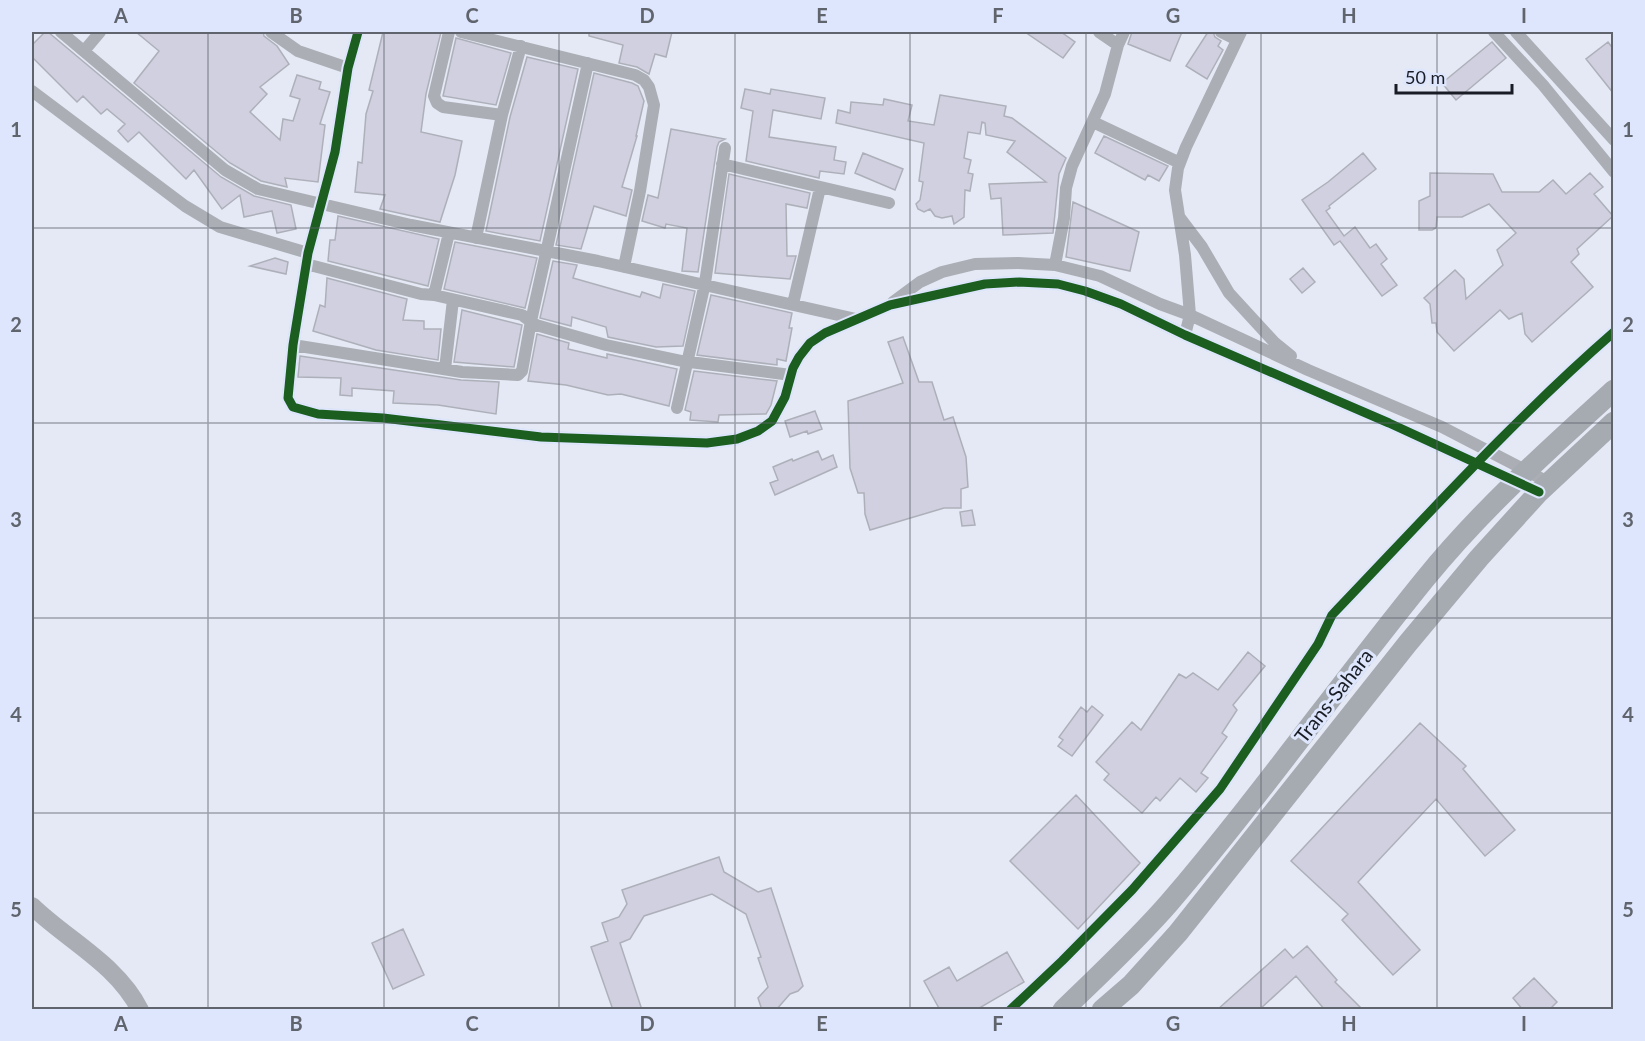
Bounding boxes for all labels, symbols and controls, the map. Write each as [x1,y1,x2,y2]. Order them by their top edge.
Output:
text: A [113,3,128,27]
text: B [289,3,303,27]
text: C [465,3,479,27]
text: D [639,3,655,27]
text: E [816,3,828,27]
text: F [992,3,1004,27]
text: G [1166,3,1180,27]
text: H [1341,3,1357,27]
text: I [1521,3,1527,27]
scale bar [1396,57,1512,95]
text: 50 m [1405,66,1445,88]
text: 1 [10,117,22,141]
text: 1 [1622,117,1634,141]
text: 2 [10,312,22,336]
text: 2 [1622,312,1634,336]
text: 3 [10,507,22,531]
text: 3 [1622,507,1634,531]
street label: Trans-Sahara [1289,644,1377,747]
text: 4 [10,702,22,726]
text: 4 [1622,702,1634,726]
text: 5 [10,897,22,921]
text: 5 [1622,897,1634,921]
text: A [113,1011,128,1035]
text: B [289,1011,303,1035]
text: C [465,1011,479,1035]
text: D [639,1011,655,1035]
text: E [816,1011,828,1035]
text: F [992,1011,1004,1035]
text: G [1166,1011,1180,1035]
text: H [1341,1011,1357,1035]
text: I [1521,1011,1527,1035]

